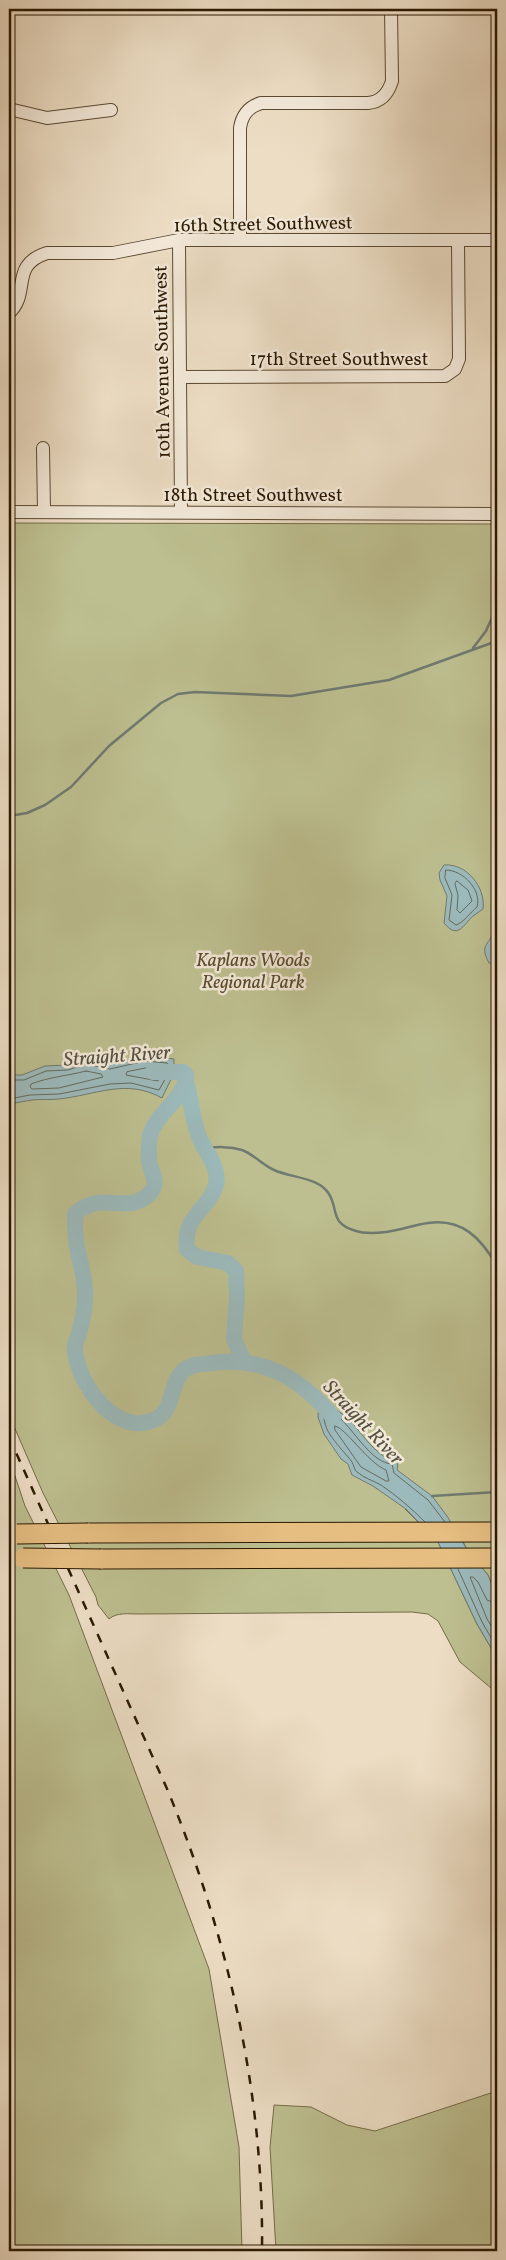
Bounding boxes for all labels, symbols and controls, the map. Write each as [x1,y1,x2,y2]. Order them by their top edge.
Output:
street label: 16th Street Southwest [173,210,353,240]
street label: 10th Avenue Southwest [148,265,178,459]
street label: 17th Street Southwest [250,347,429,373]
street label: 18th Street Southwest [163,483,343,509]
park label: Kaplans Woods Regional Park [196,948,310,996]
water label: Straight River [63,1039,172,1075]
water label: Straight River [316,1375,410,1472]

